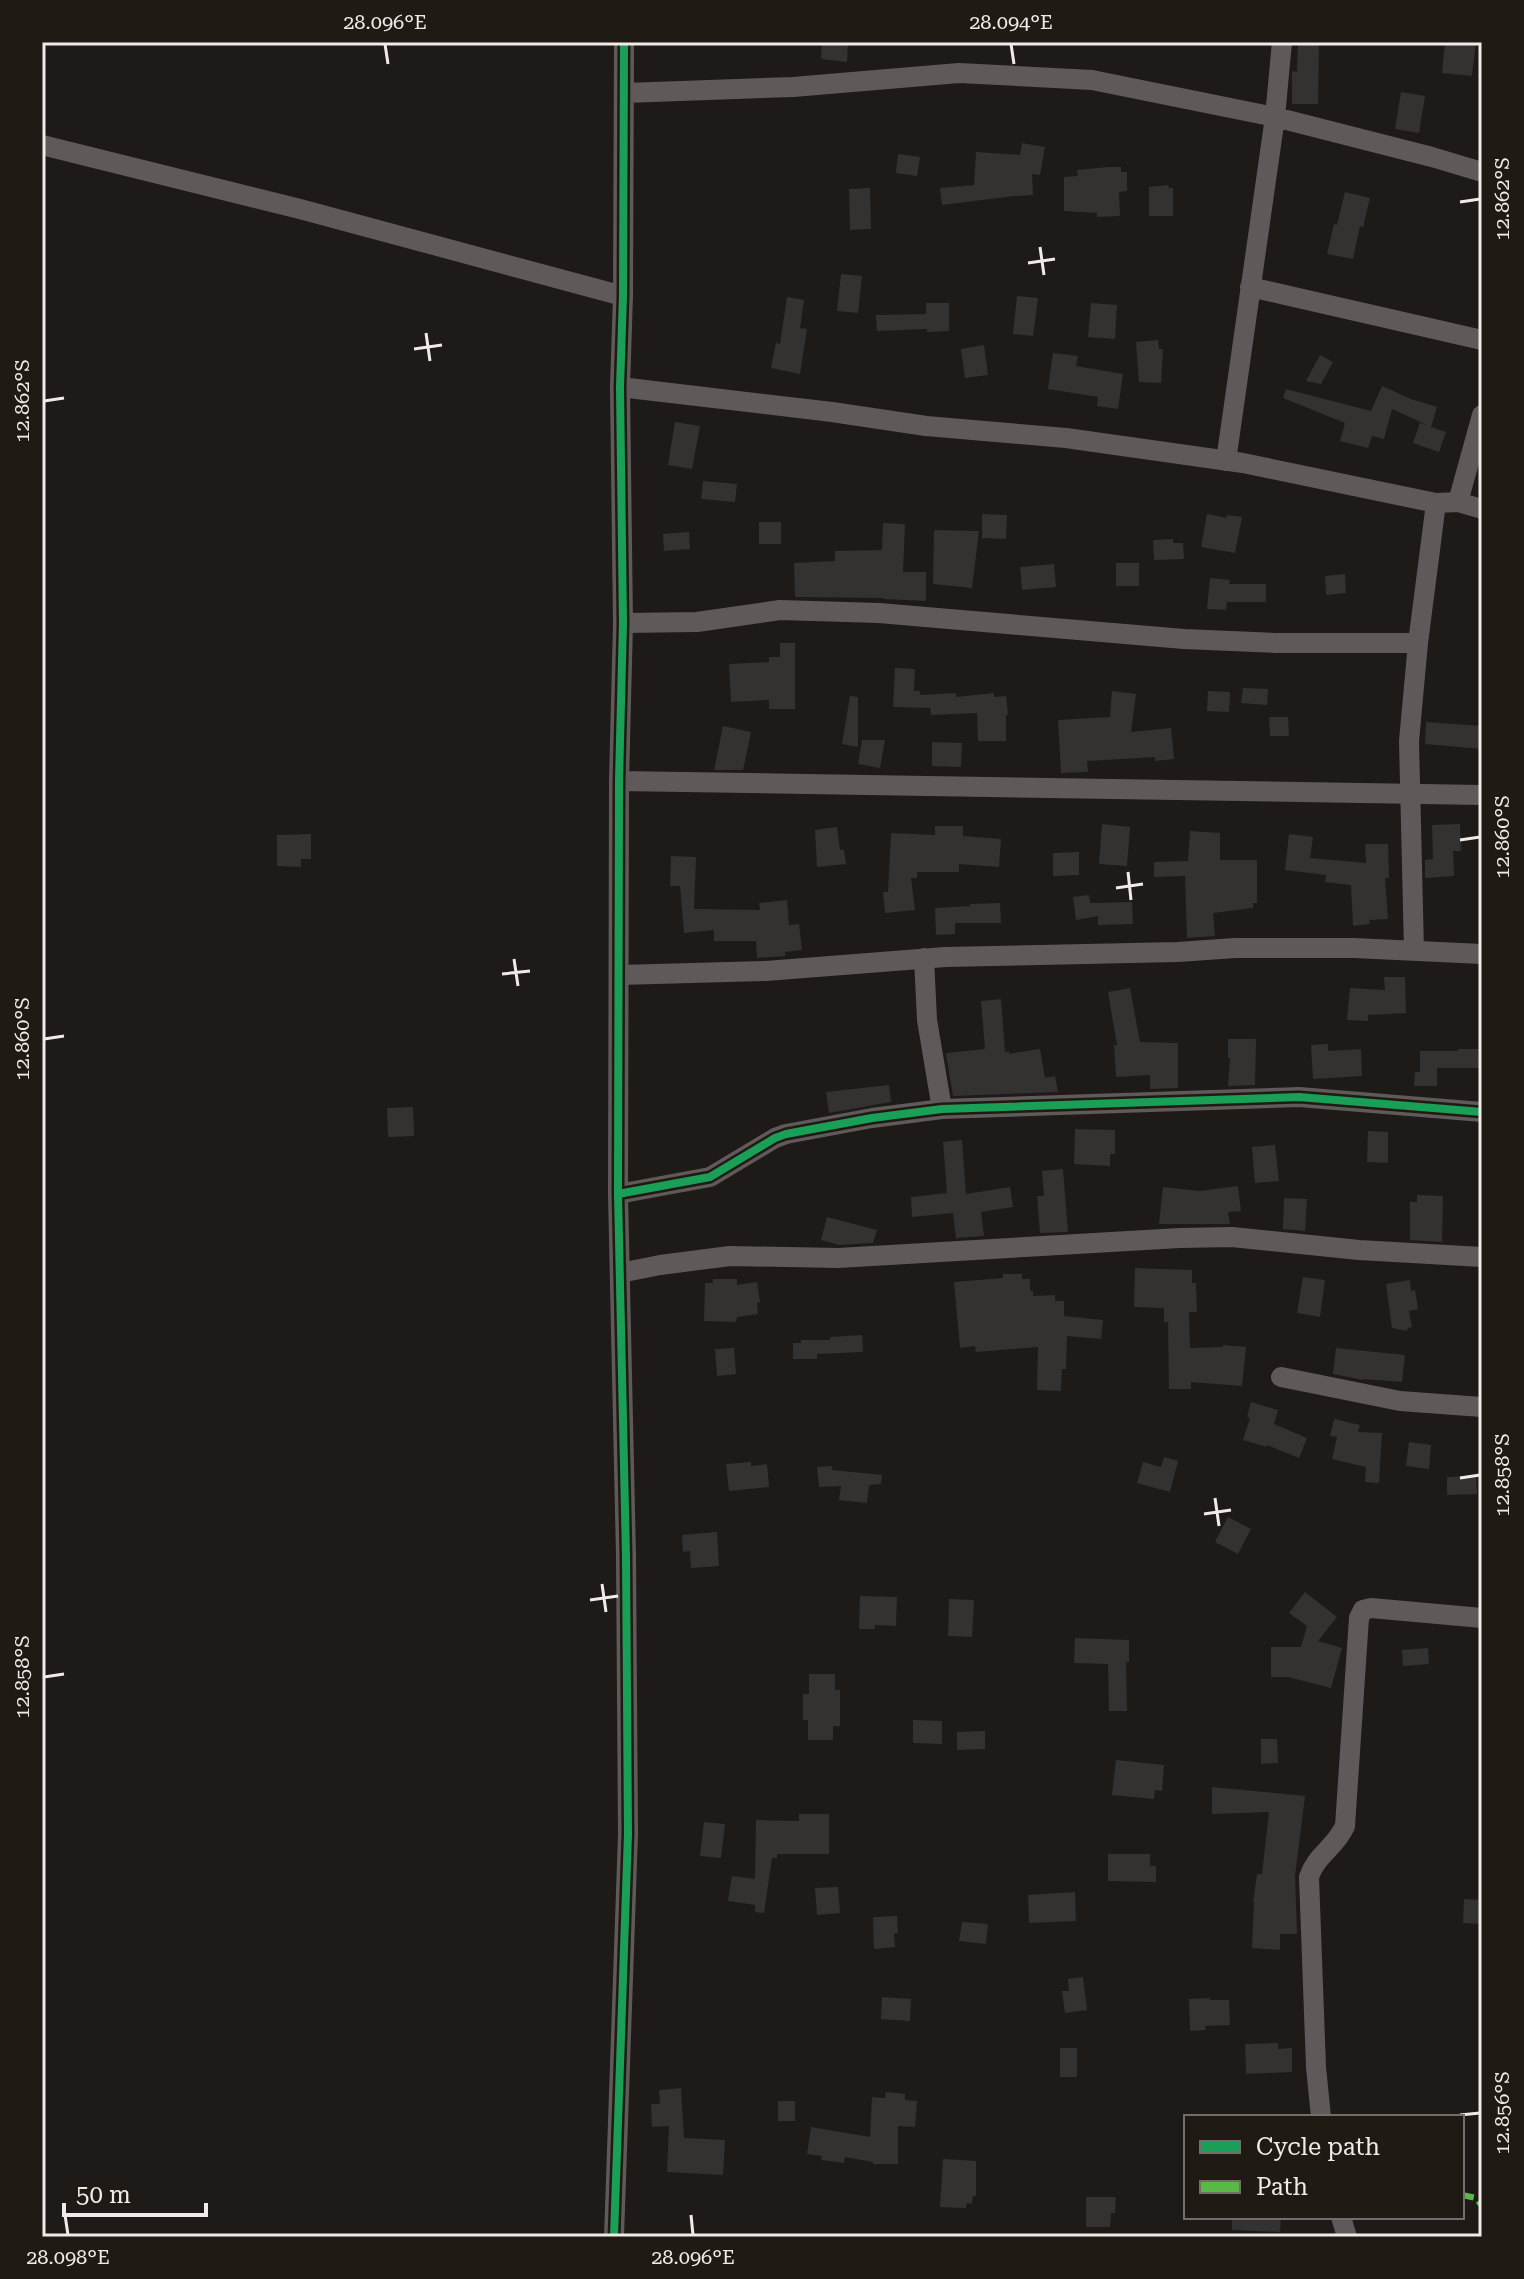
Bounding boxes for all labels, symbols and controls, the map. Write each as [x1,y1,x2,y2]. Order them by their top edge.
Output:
text: 28.096°E [343,10,427,34]
text: 28.094°E [969,10,1053,34]
text: 12.862°S [1490,157,1514,241]
text: 12.862°S [10,359,34,443]
text: 12.860°S [1490,795,1514,879]
text: 12.860°S [10,997,34,1081]
text: 12.858°S [1490,1433,1514,1517]
text: 12.858°S [10,1635,34,1719]
text: 12.856°S [1490,2071,1514,2155]
legend [1184,2115,1464,2219]
text: Cycle path [1256,2133,1380,2161]
scale bar [64,2167,206,2217]
text: Path [1256,2173,1308,2201]
text: 50 m [76,2181,131,2209]
text: 28.098°E [26,2245,110,2269]
text: 28.096°E [651,2245,735,2269]

